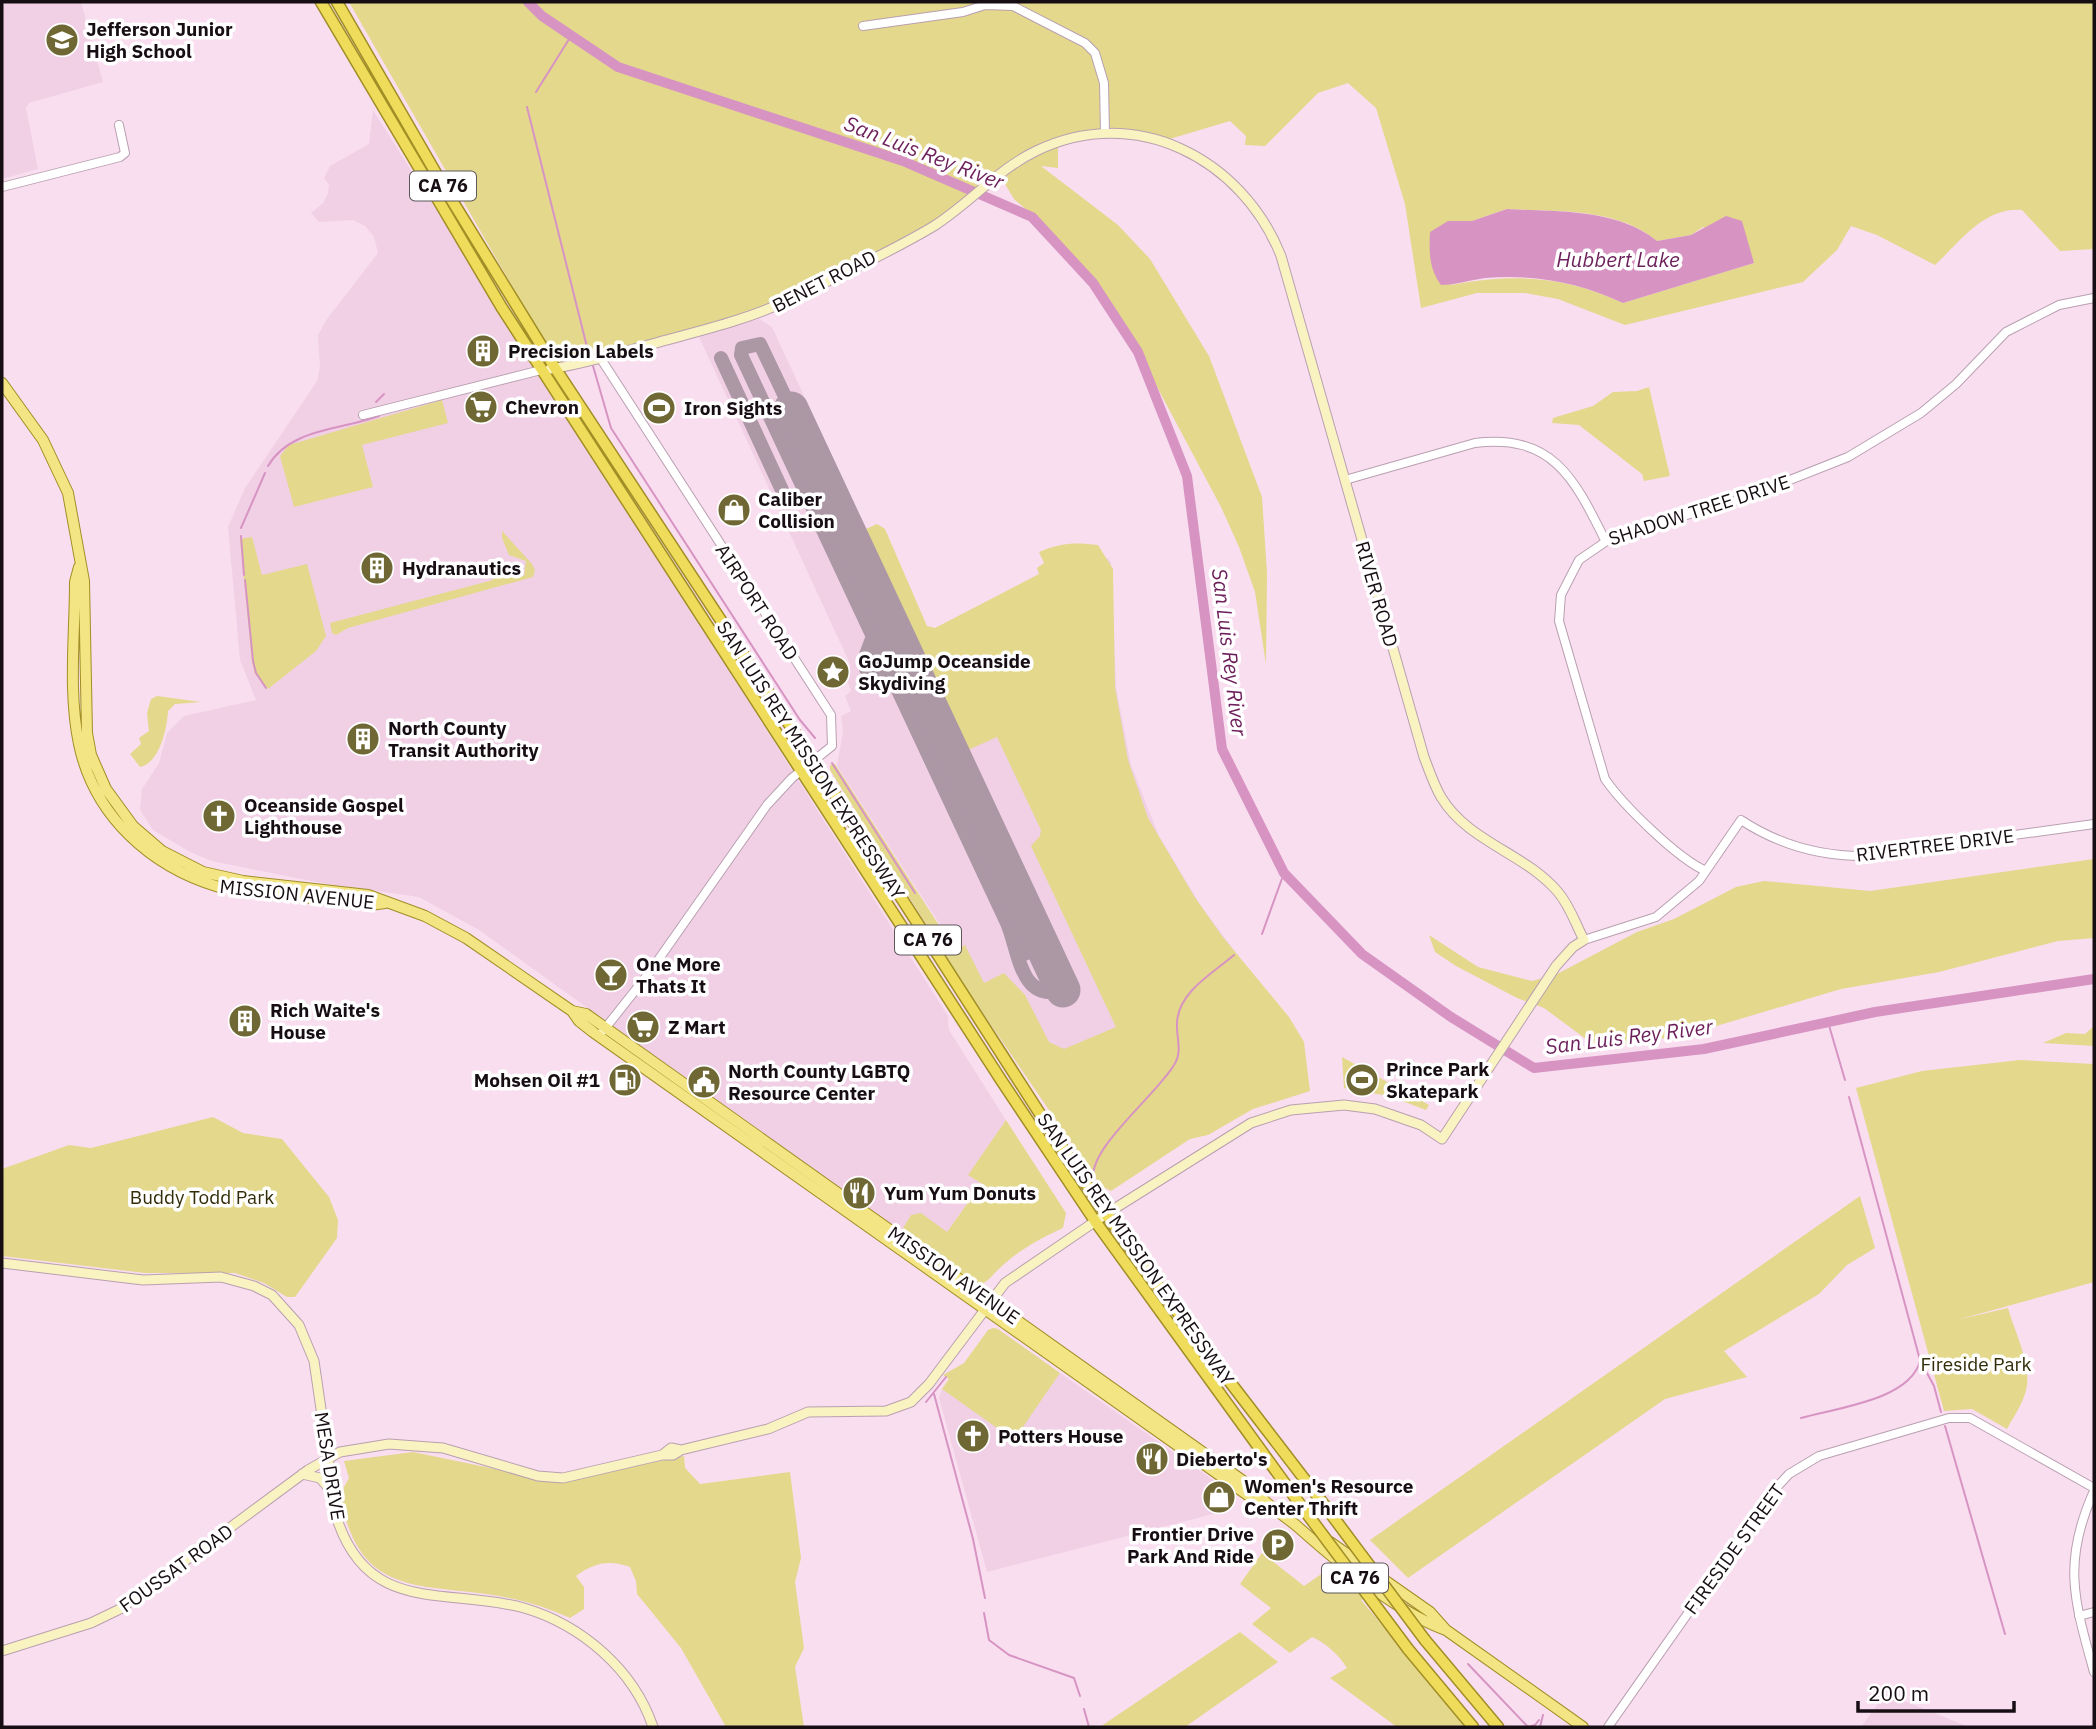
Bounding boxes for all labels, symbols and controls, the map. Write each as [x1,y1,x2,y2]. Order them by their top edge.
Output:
place label: Jefferson Junior High School [86,17,233,63]
school or university icon: Jefferson Junior High School [43,21,81,59]
water label: San Luis Rey River [841,109,1009,196]
road number: CA 76 [410,172,476,201]
street label: BENET ROAD [768,245,880,317]
water label: Hubbert Lake [1556,245,1680,273]
building icon: Precision Labels [464,332,502,370]
place label: Precision Labels [508,339,654,363]
supermarket icon: Chevron [462,388,500,426]
sports icon: Iron Sights [640,389,678,427]
place label: Chevron [505,395,579,419]
place label: Iron Sights [684,396,782,420]
street label: SHADOW TREE DRIVE [1605,469,1793,551]
place label: Caliber Collision [758,487,835,533]
shop icon: Caliber Collision [715,491,753,529]
street label: RIVER ROAD [1350,538,1404,650]
street label: AIRPORT ROAD [710,539,804,665]
building icon: Hydranautics [358,549,396,587]
place label: Hydranautics [402,556,521,580]
water label: San Luis Rey River [1206,566,1254,739]
street label: SAN LUIS REY MISSION EXPRESSWAY [712,616,911,904]
place label: GoJump Oceanside Skydiving [858,649,1031,695]
place icon: GoJump Oceanside Skydiving [814,653,852,691]
place label: North County Transit Authority [388,716,540,762]
building icon: North County Transit Authority [344,720,382,758]
place label: Oceanside Gospel Lighthouse [244,793,404,839]
church icon: Oceanside Gospel Lighthouse [200,797,238,835]
street label: RIVERTREE DRIVE [1855,823,2015,867]
street label: MISSION AVENUE [219,874,375,914]
road number: CA 76 [895,925,961,954]
place label: One More Thats It [636,952,721,998]
bar icon: One More Thats It [592,956,630,994]
place label: Rich Waite's House [270,998,380,1044]
building icon: Rich Waite's House [226,1002,264,1040]
supermarket icon: Z Mart [624,1008,662,1046]
water label: San Luis Rey River [1543,1012,1716,1060]
place label: Z Mart [668,1015,725,1039]
place label: Prince Park Skatepark [1386,1057,1489,1103]
place label: North County LGBTQ Resource Center [728,1059,910,1105]
fuel station icon: Mohsen Oil #1 [606,1061,644,1099]
sports icon: Prince Park Skatepark [1343,1061,1381,1099]
public building icon: North County LGBTQ Resource Center [685,1063,723,1101]
place label: Mohsen Oil #1 [474,1068,601,1092]
street label: SAN LUIS REY MISSION EXPRESSWAY [1032,1108,1240,1391]
restaurant icon: Yum Yum Donuts [840,1174,878,1212]
place label: Yum Yum Donuts [884,1181,1036,1205]
park label: Buddy Todd Park [130,1185,274,1209]
street label: MISSION AVENUE [883,1221,1025,1329]
park label: Fireside Park [1920,1352,2032,1376]
street label: MESA DRIVE [310,1410,350,1522]
church icon: Potters House [954,1417,992,1455]
place label: Potters House [998,1424,1124,1448]
restaurant icon: Dieberto's [1133,1440,1171,1478]
place label: Dieberto's [1176,1447,1268,1471]
place label: Women's Resource Center Thrift [1244,1474,1413,1520]
shop icon: Women's Resource Center Thrift [1200,1478,1238,1516]
street label: FIRESIDE STREET [1679,1479,1789,1619]
street label: FOUSSAT ROAD [114,1519,238,1617]
place label: Frontier Drive Park And Ride [1127,1522,1254,1568]
parking icon: Frontier Drive Park And Ride [1259,1526,1297,1564]
road number: CA 76 [1322,1563,1388,1592]
scale bar [1858,1670,2014,1714]
text: 200 m [1868,1679,1929,1707]

